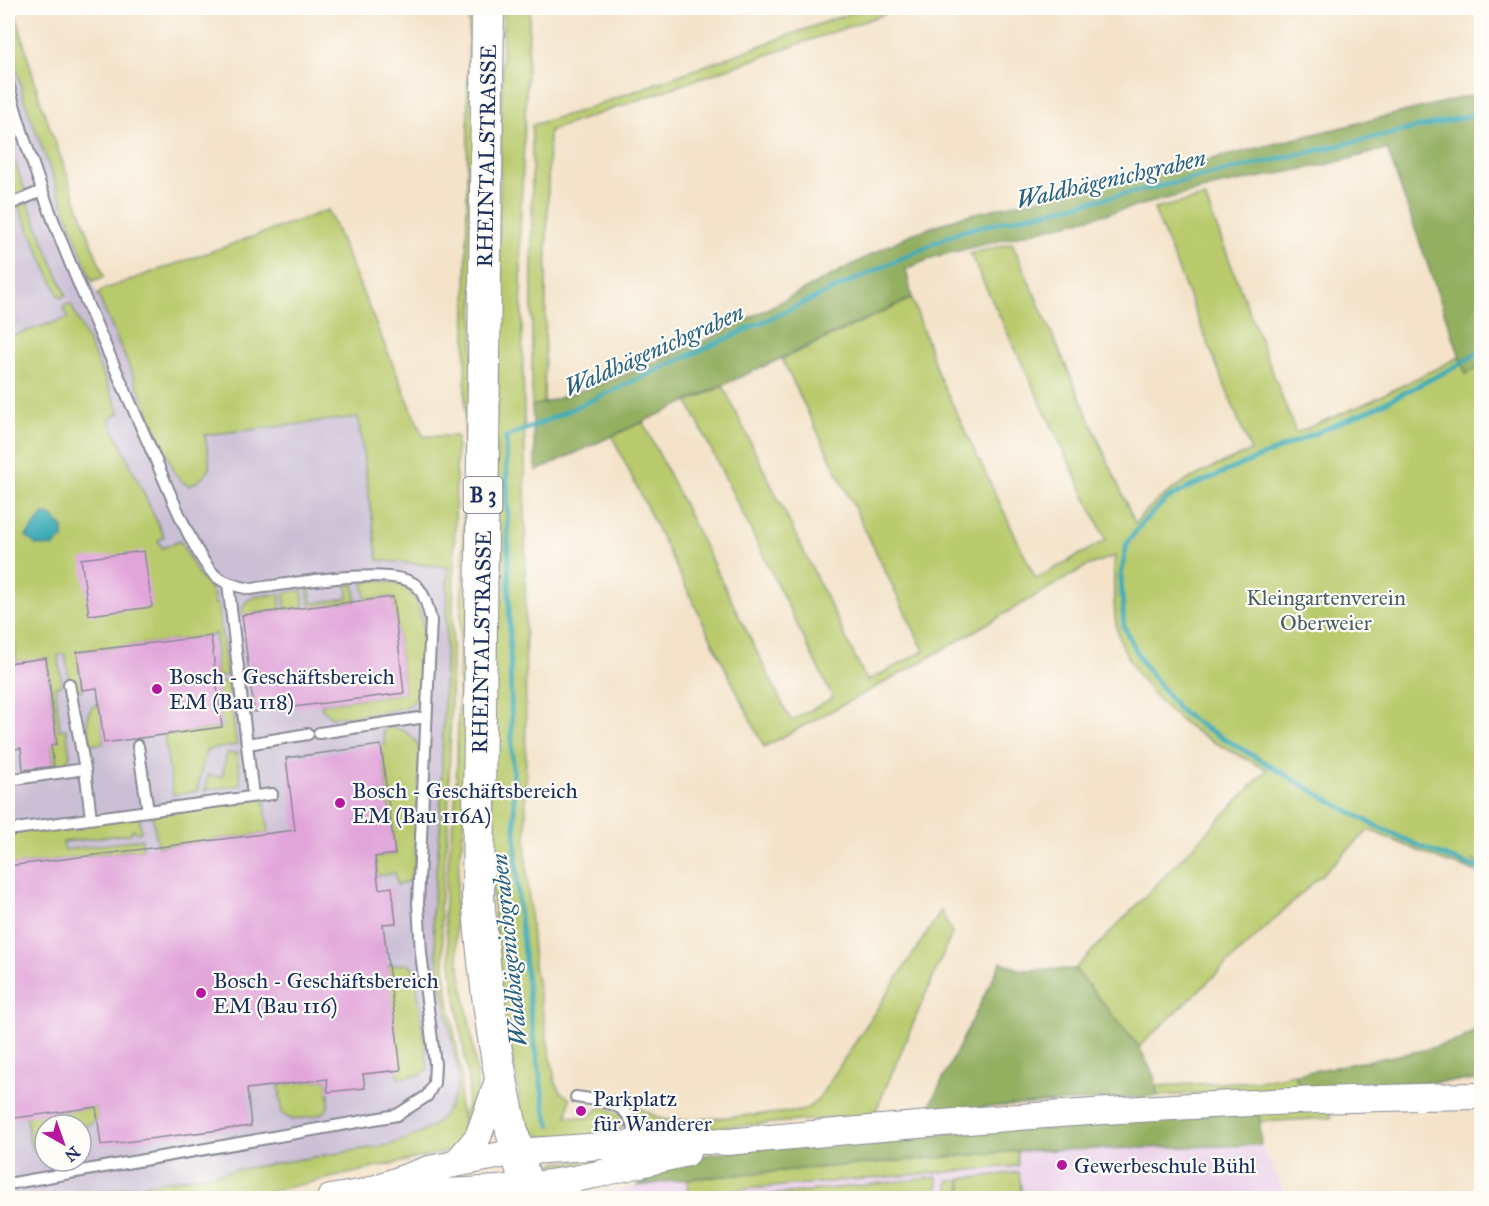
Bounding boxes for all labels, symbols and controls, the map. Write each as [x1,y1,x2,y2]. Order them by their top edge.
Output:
street label: RHEINTALSTRASSE [471,44,502,268]
water label: Waldhägenichgraben [1013,142,1209,215]
water label: Waldhägenichgraben [559,297,749,403]
road number: B 3 [464,477,502,513]
street label: RHEINTALSTRASSE [466,530,497,754]
park label: Kleingartenverein Oberweier [1246,584,1406,636]
place label: Bosch - Geschäftsbereich EM (Bau 118) [169,663,395,715]
marker: Bosch - Geschäftsbereich EM (Bau 118) [150,682,164,696]
place label: Bosch - Geschäftsbereich EM (Bau 116A) [352,777,578,829]
marker: Bosch - Geschäftsbereich EM (Bau 116A) [333,796,347,810]
water label: Waldhägenichgraben [484,852,534,1048]
place label: Bosch - Geschäftsbereich EM (Bau 116) [213,967,439,1019]
marker: Bosch - Geschäftsbereich EM (Bau 116) [194,986,208,1000]
place label: Parkplatz für Wanderer [593,1085,713,1137]
marker: Parkplatz für Wanderer [574,1104,588,1118]
north arrow [33,1113,93,1173]
text: N [61,1142,84,1166]
place label: Gewerbeschule Bühl [1074,1152,1256,1179]
marker: Gewerbeschule Bühl [1055,1158,1069,1172]

